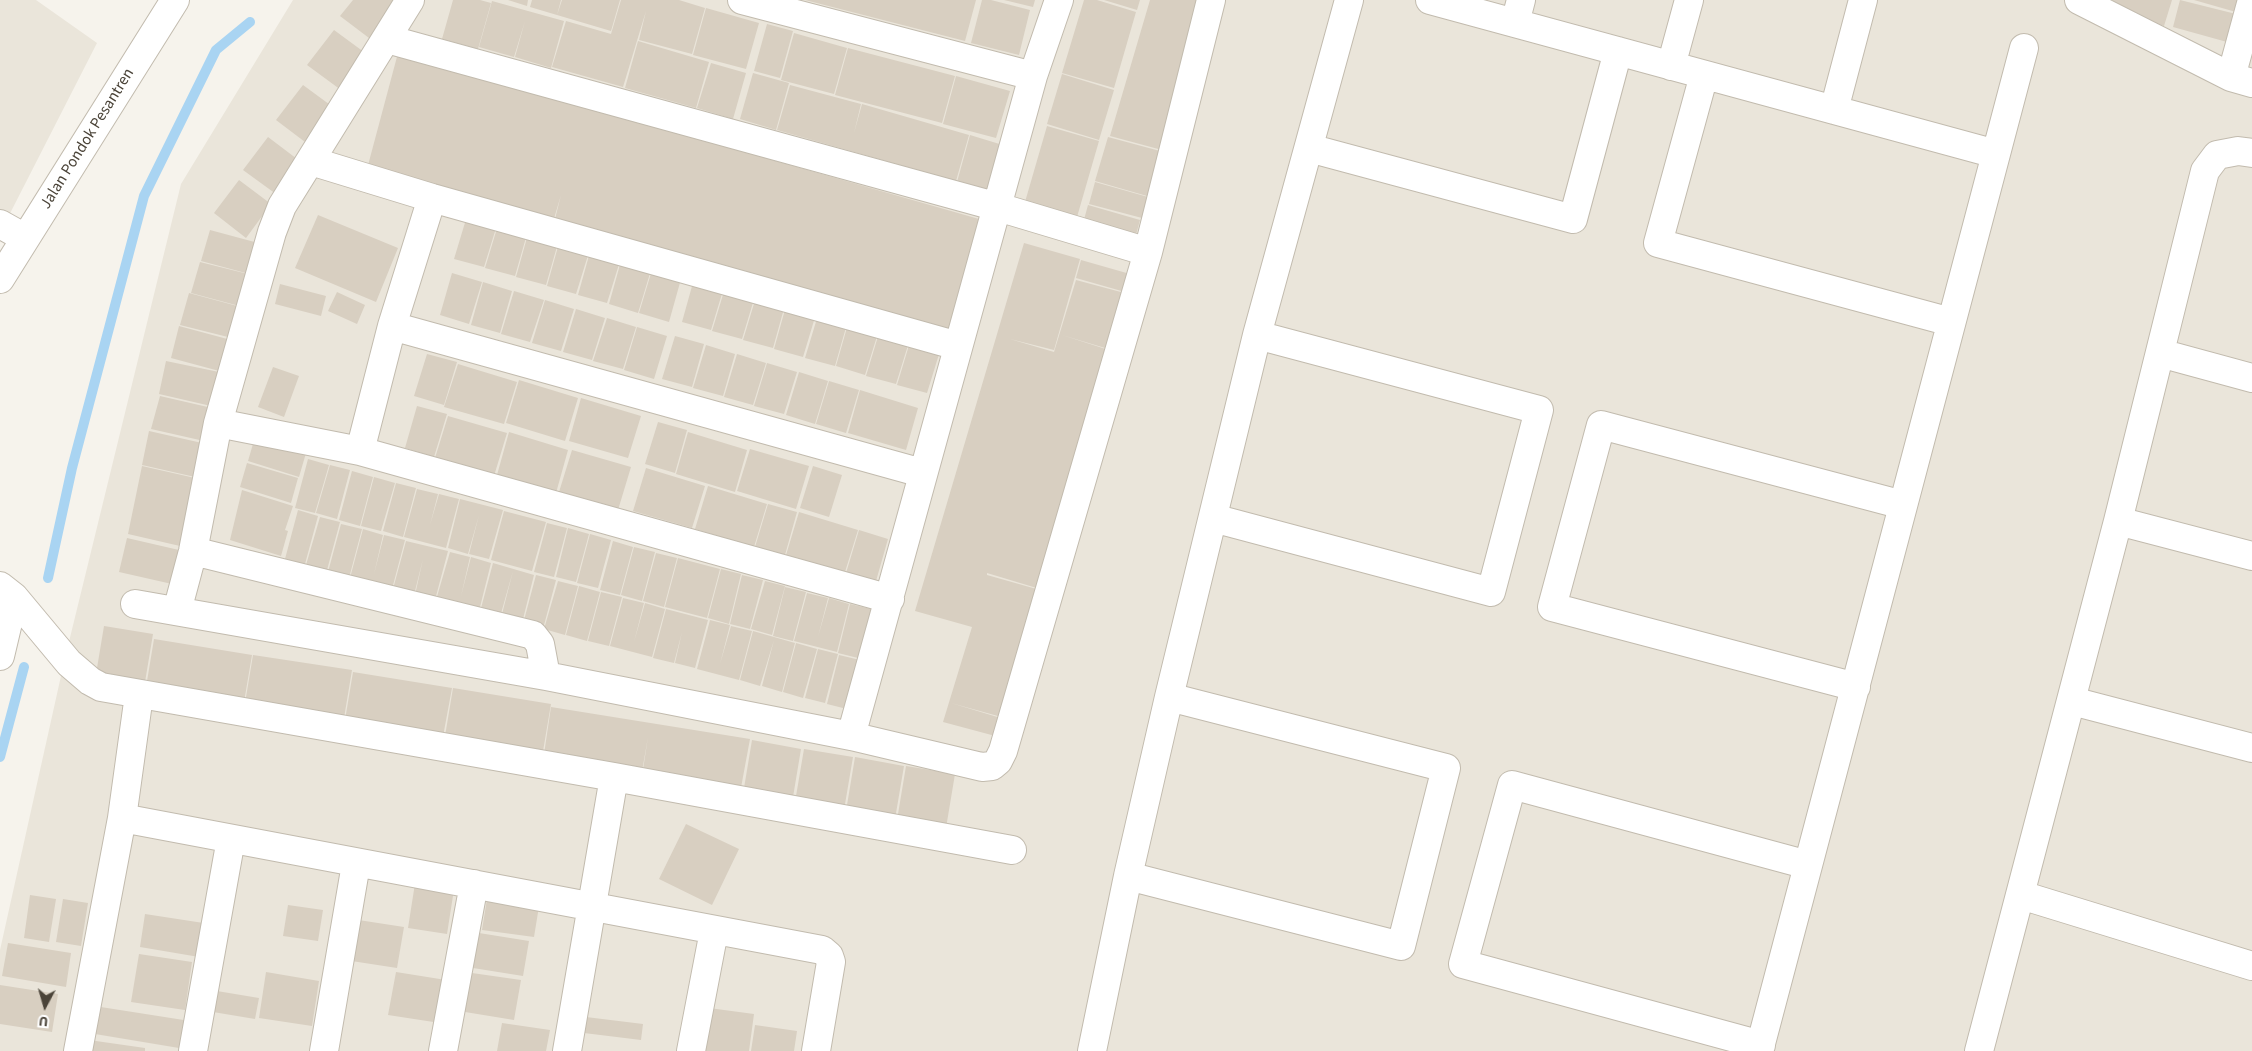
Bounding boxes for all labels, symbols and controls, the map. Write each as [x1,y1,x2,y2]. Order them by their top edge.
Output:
street label: Jalan Pondok Pesantren [37,65,139,213]
north arrow [20,981,70,1031]
text: U [38,1010,49,1031]

